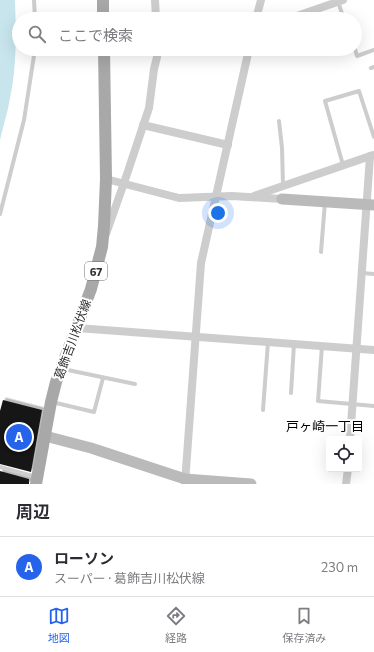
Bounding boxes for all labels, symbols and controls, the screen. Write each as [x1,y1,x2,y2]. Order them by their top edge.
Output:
search box [12,12,362,56]
icon: search [26,23,48,45]
text: ここで検索 [58,26,133,44]
your location [208,203,228,223]
road number: 67 [85,262,107,280]
street label: 葛飾吉川松伏線 [51,297,93,381]
district label: 戸ヶ崎一丁目 [286,418,364,434]
pin: A [6,422,32,452]
map controls [326,436,362,472]
button: locate [326,436,362,472]
text: 周辺 [16,501,50,522]
text: ローソン [54,549,114,567]
text: A [24,559,34,575]
text: 230 m [321,559,358,575]
text: スーパー · 葛飾吉川松伏線 [54,570,205,586]
tab: 地図 [48,605,70,645]
tab: 経路 [165,605,187,645]
tab: 保存済み [282,605,326,645]

